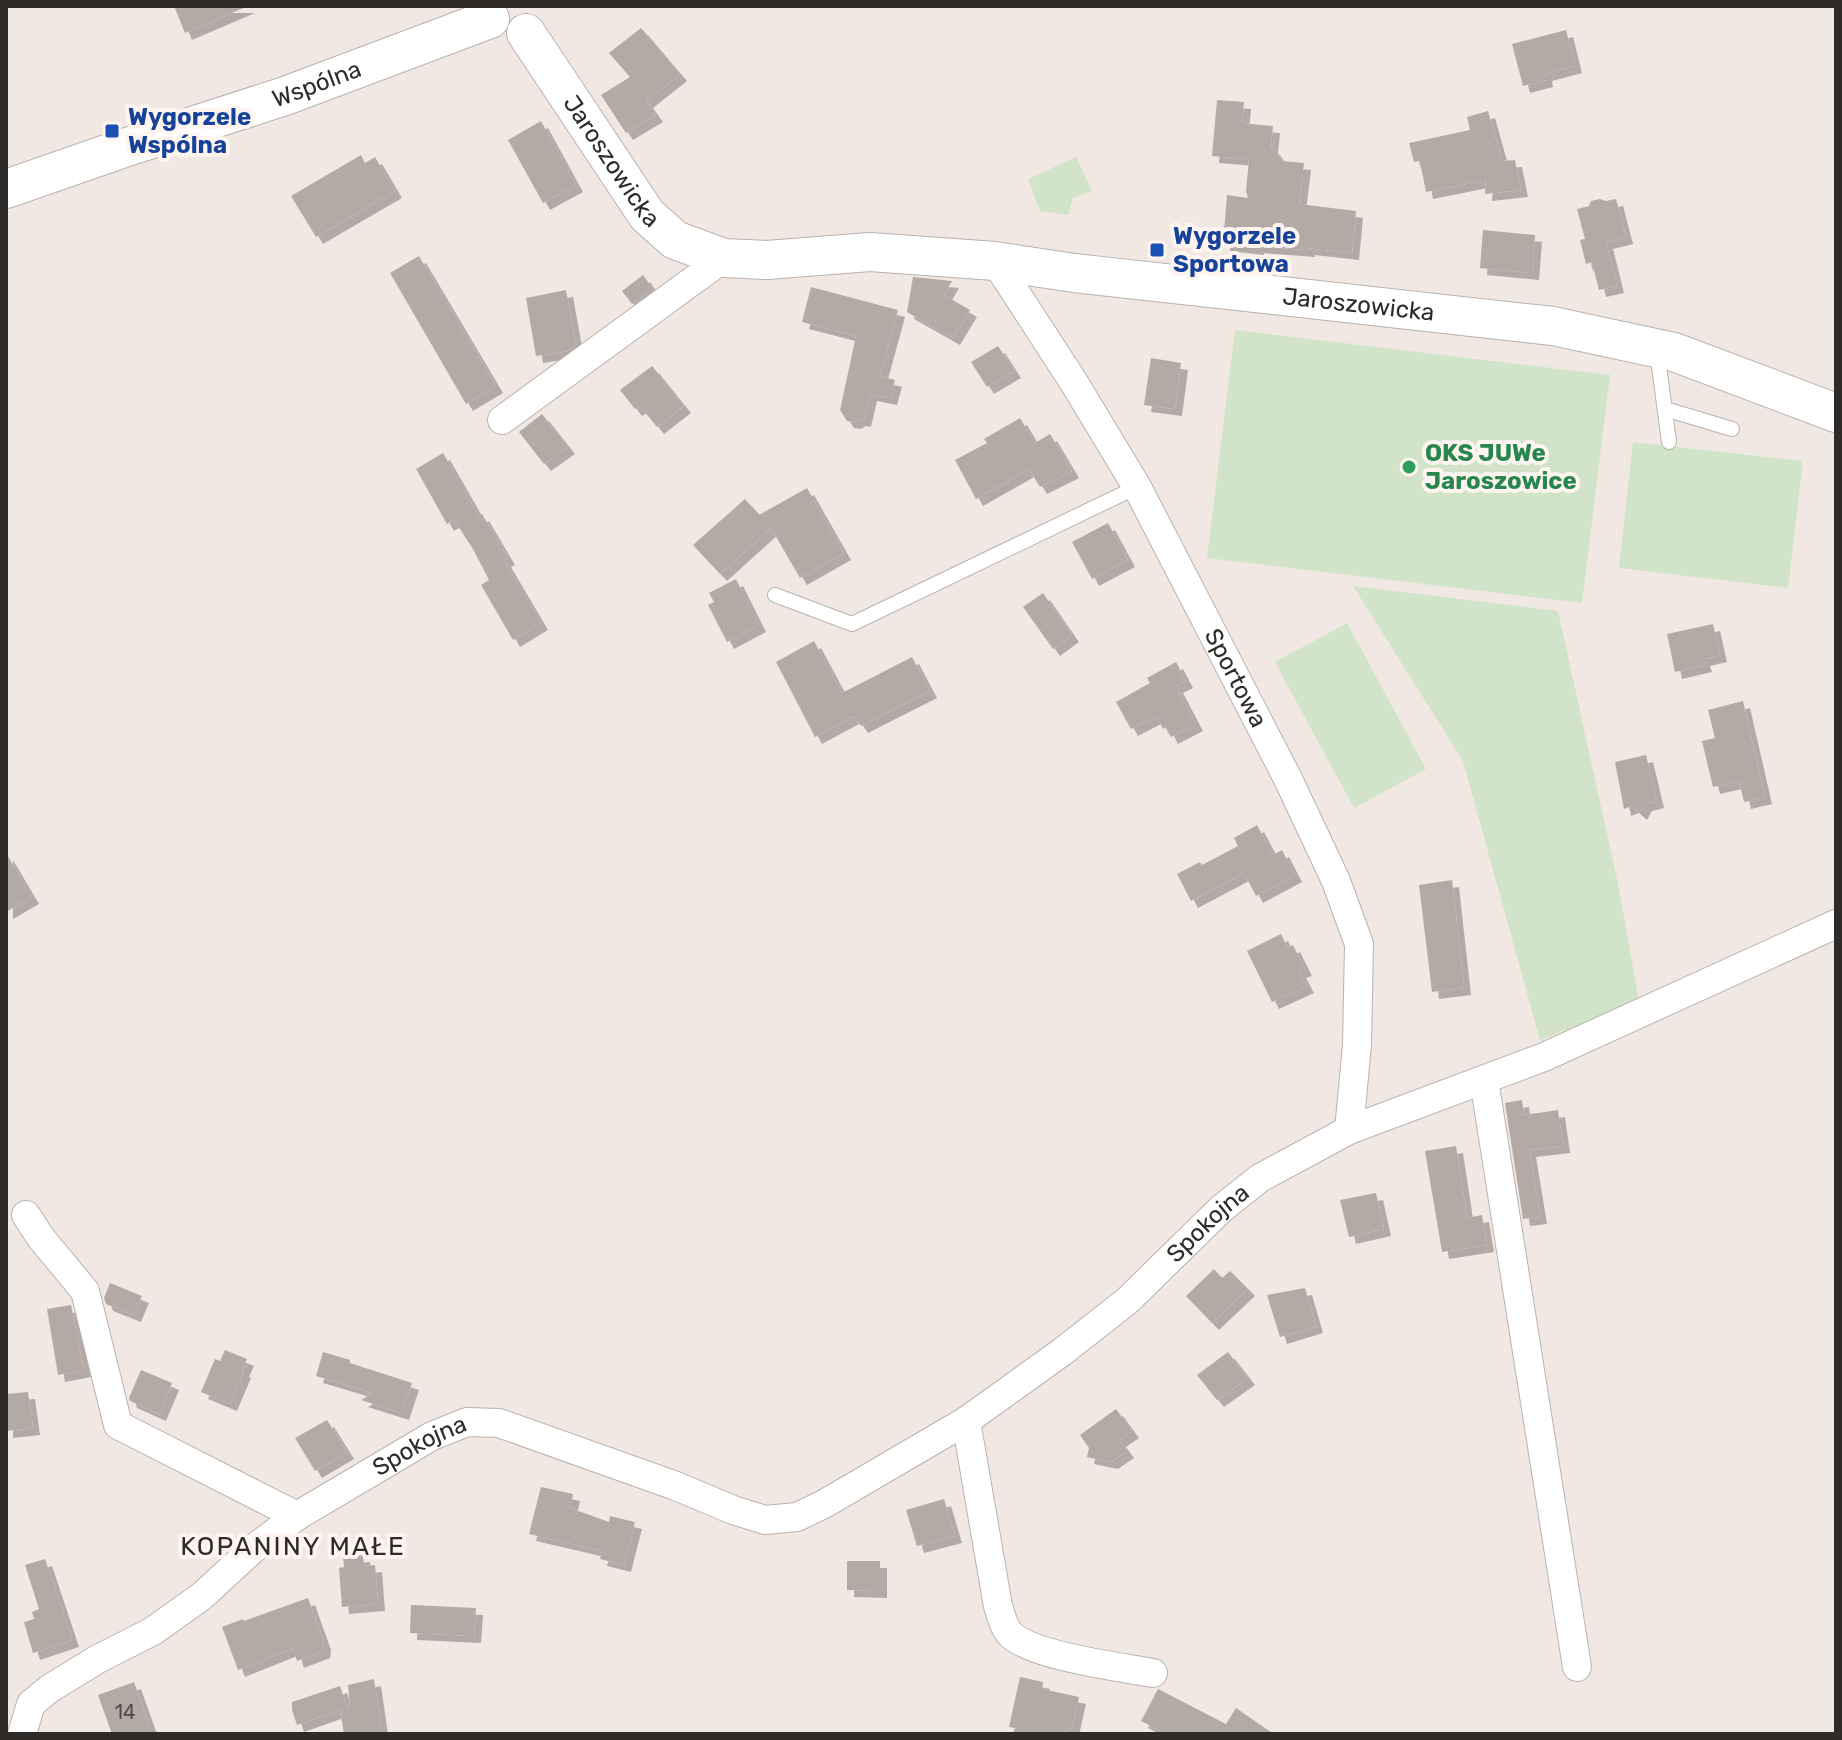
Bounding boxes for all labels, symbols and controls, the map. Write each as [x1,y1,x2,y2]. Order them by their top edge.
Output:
street label: Wspólna [269,55,365,113]
street label: Jaroszowicka [557,90,665,233]
place label: Wygorzele Wspólna [128,103,251,159]
marker: Wygorzele Wspólna [103,122,121,140]
place label: Wygorzele Sportowa [1173,222,1296,278]
marker: Wygorzele Sportowa [1148,241,1166,259]
street label: Jaroszowicka [1281,282,1436,327]
place label: OKS JUWe Jaroszowice [1425,439,1577,495]
marker: OKS JUWe Jaroszowice [1400,458,1418,476]
street label: Sportowa [1199,624,1273,732]
street label: Spokojna [1161,1178,1255,1268]
street label: Spokojna [367,1410,470,1482]
district label: KOPANINY MAŁE [180,1531,406,1562]
house number: 14 [115,1700,135,1724]

